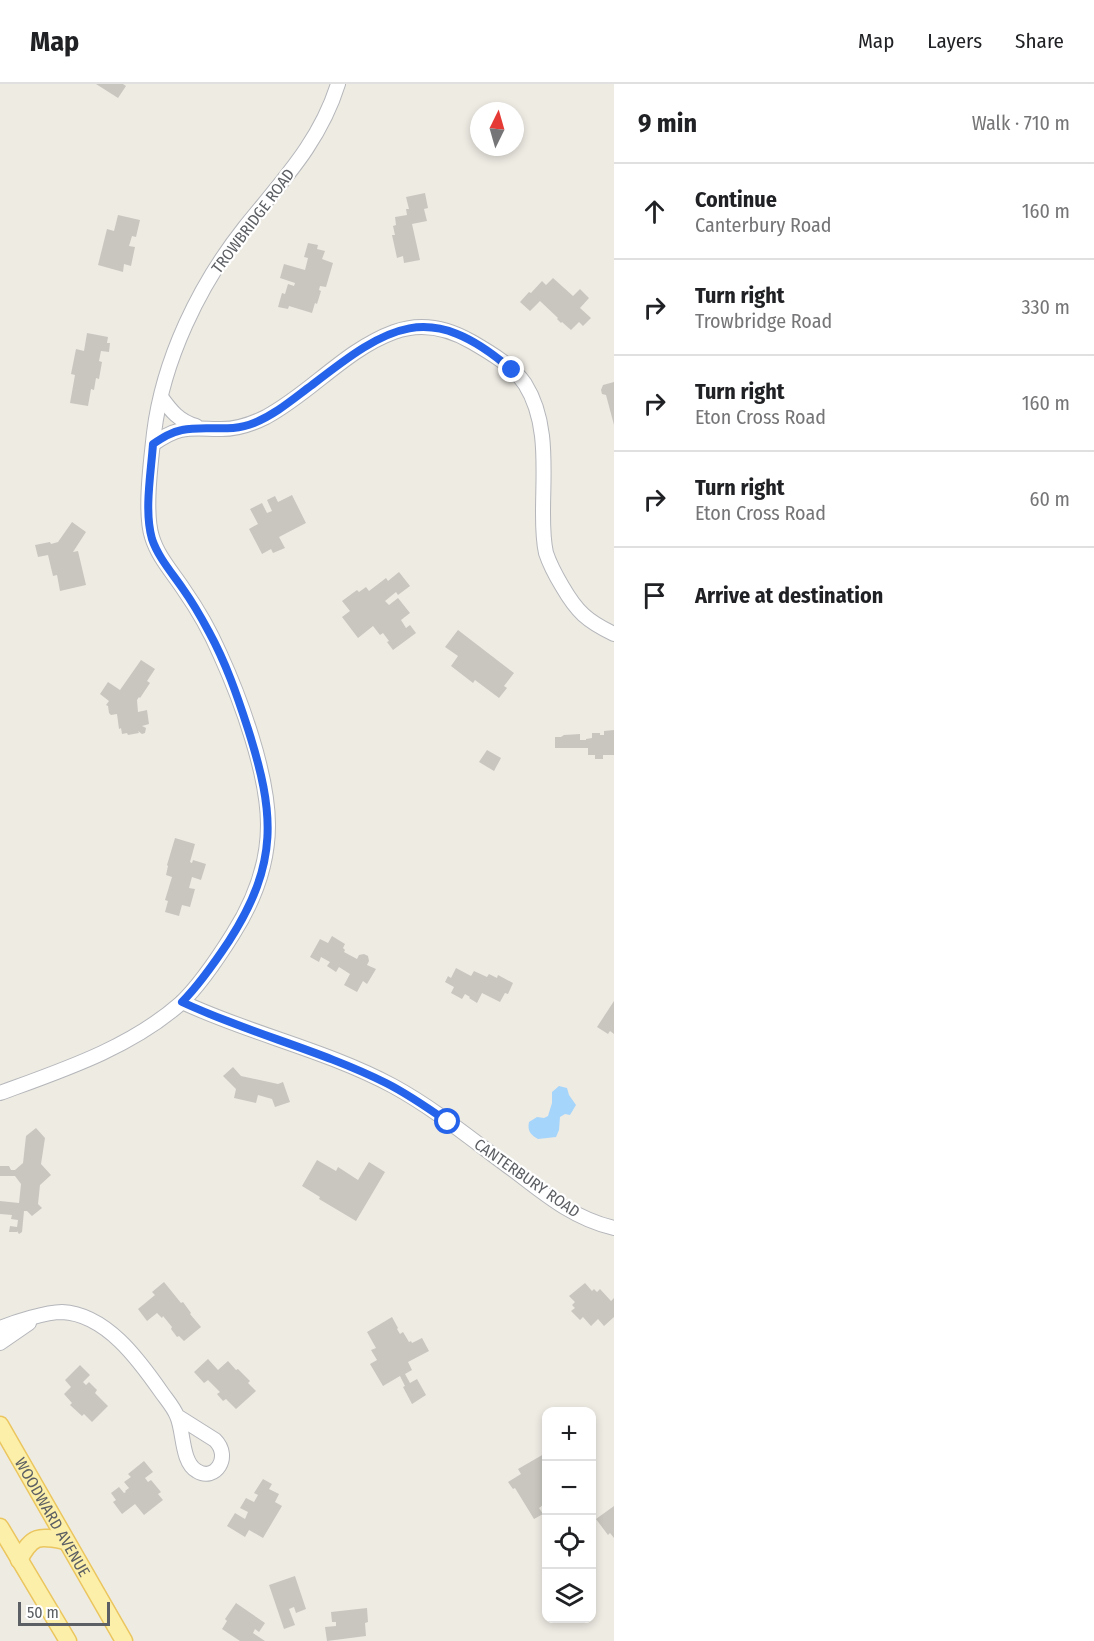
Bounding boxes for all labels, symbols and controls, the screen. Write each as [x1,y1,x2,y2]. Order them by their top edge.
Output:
text: Map [30,25,79,58]
text: Map [858,28,894,54]
text: Layers [927,28,982,54]
text: Share [1015,28,1064,54]
north arrow [470,102,524,156]
text: 9 min [638,108,697,139]
text: Walk · 710 m [972,111,1070,135]
street label: TROWBRIDGE ROAD [208,165,298,277]
text: Continue [695,186,777,213]
icon: ahead [638,195,671,228]
text: 160 m [1022,199,1070,223]
text: Canterbury Road [695,213,832,237]
text: Turn right [695,282,784,309]
icon: right [638,291,671,324]
text: 330 m [1021,295,1070,319]
text: Trowbridge Road [695,309,832,333]
route end [498,356,524,382]
text: Turn right [695,378,784,405]
icon: right [638,387,671,420]
text: 160 m [1022,391,1070,415]
text: Eton Cross Road [695,405,826,429]
text: Turn right [695,474,784,501]
icon: right [638,483,671,516]
text: 60 m [1030,487,1070,511]
text: Eton Cross Road [695,501,826,525]
icon: arrive [638,579,671,612]
text: Arrive at destination [695,582,883,609]
route start [434,1108,460,1134]
street label: CANTERBURY ROAD [471,1135,583,1221]
map controls [542,1407,596,1623]
button: + [542,1407,596,1461]
street label: WOODWARD AVENUE [11,1454,94,1580]
button: − [542,1461,596,1515]
button: locate [542,1515,596,1569]
button: layers [542,1569,596,1623]
scale bar [18,1599,110,1626]
text: 50 m [27,1603,59,1622]

